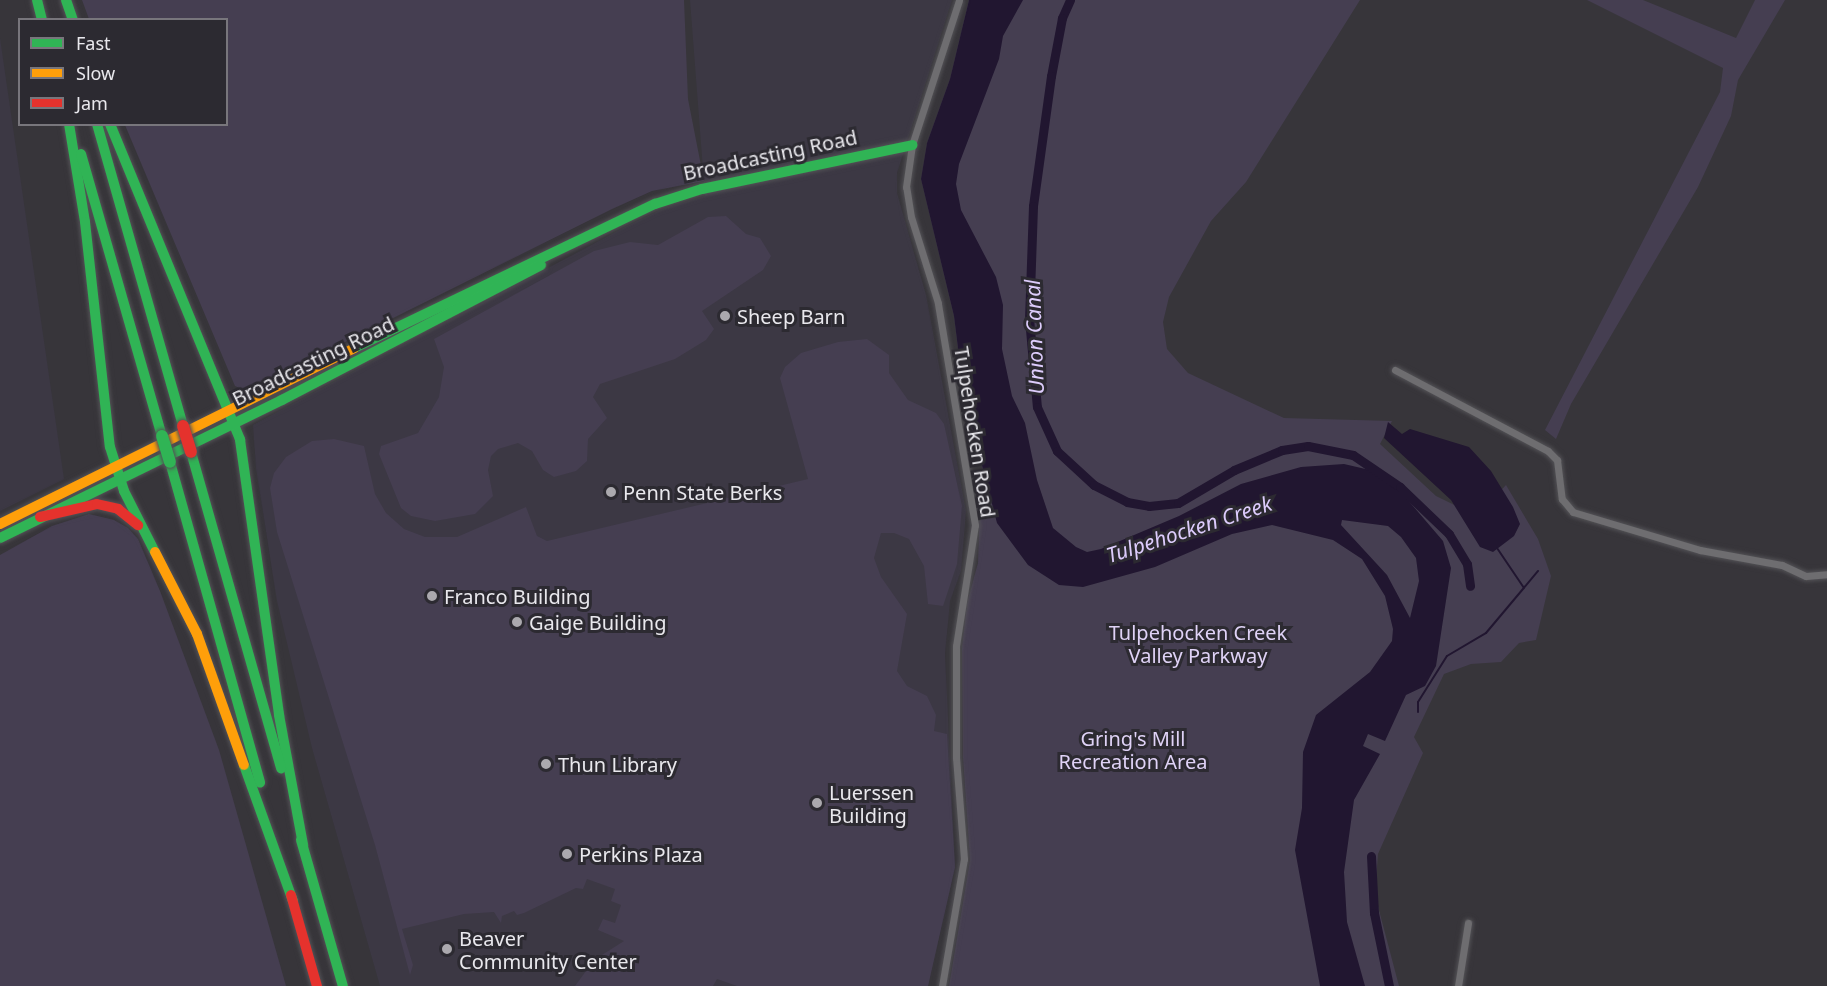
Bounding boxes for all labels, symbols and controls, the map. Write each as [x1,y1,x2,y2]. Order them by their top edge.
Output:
legend [18,18,228,126]
text: Fast [76,31,111,55]
text: Slow [76,61,115,85]
text: Jam [76,91,108,115]
street label: Broadcasting Road [681,125,859,185]
water label: Union Canal [1019,279,1049,395]
place label: Sheep Barn [737,304,845,328]
marker: Sheep Barn [718,309,732,323]
street label: Broadcasting Road [228,311,398,411]
street label: Tulpehocken Road [950,345,1000,519]
place label: Penn State Berks [623,480,782,504]
marker: Penn State Berks [604,485,618,499]
water label: Tulpehocken Creek [1103,490,1275,568]
place label: Franco Building [444,584,591,608]
marker: Franco Building [425,589,439,603]
place label: Gaige Building [529,610,667,634]
marker: Gaige Building [510,615,524,629]
park label: Tulpehocken Creek Valley Parkway [1109,621,1287,668]
park label: Gring's Mill Recreation Area [1059,726,1207,773]
place label: Thun Library [558,752,677,776]
marker: Thun Library [539,757,553,771]
place label: Luerssen Building [829,780,914,827]
marker: Luerssen Building [810,796,824,810]
place label: Perkins Plaza [579,842,703,866]
marker: Perkins Plaza [560,847,574,861]
place label: Beaver Community Center [459,926,637,973]
marker: Beaver Community Center [440,942,454,956]

